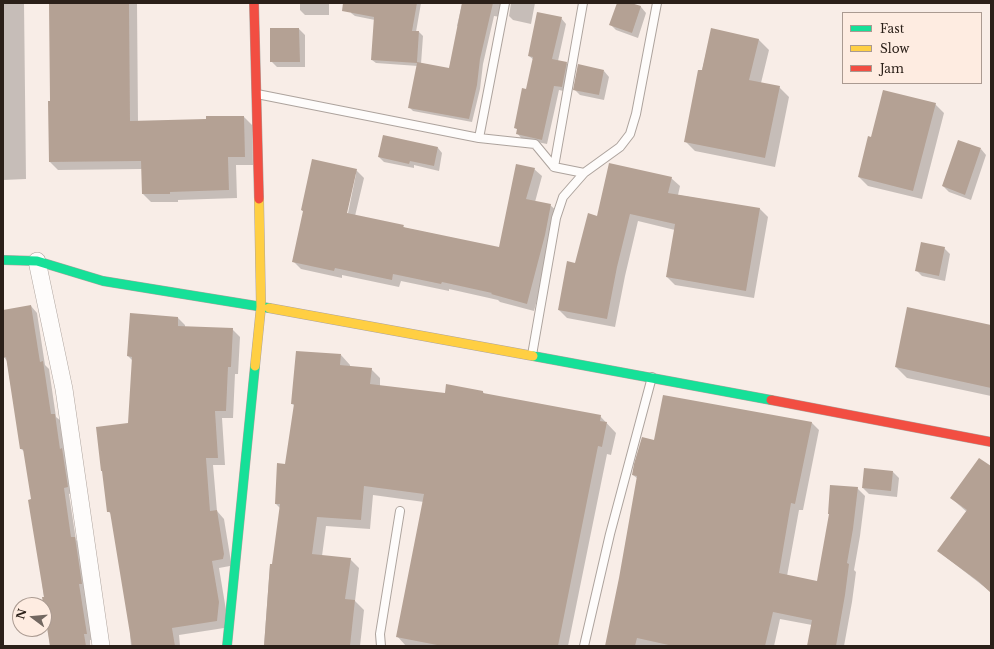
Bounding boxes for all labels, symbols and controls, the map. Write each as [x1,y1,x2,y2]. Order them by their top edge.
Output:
legend [842,12,982,84]
text: Fast [880,21,904,36]
text: Slow [880,41,909,56]
text: Jam [880,61,904,76]
north arrow [12,597,52,637]
text: N [13,607,30,621]

